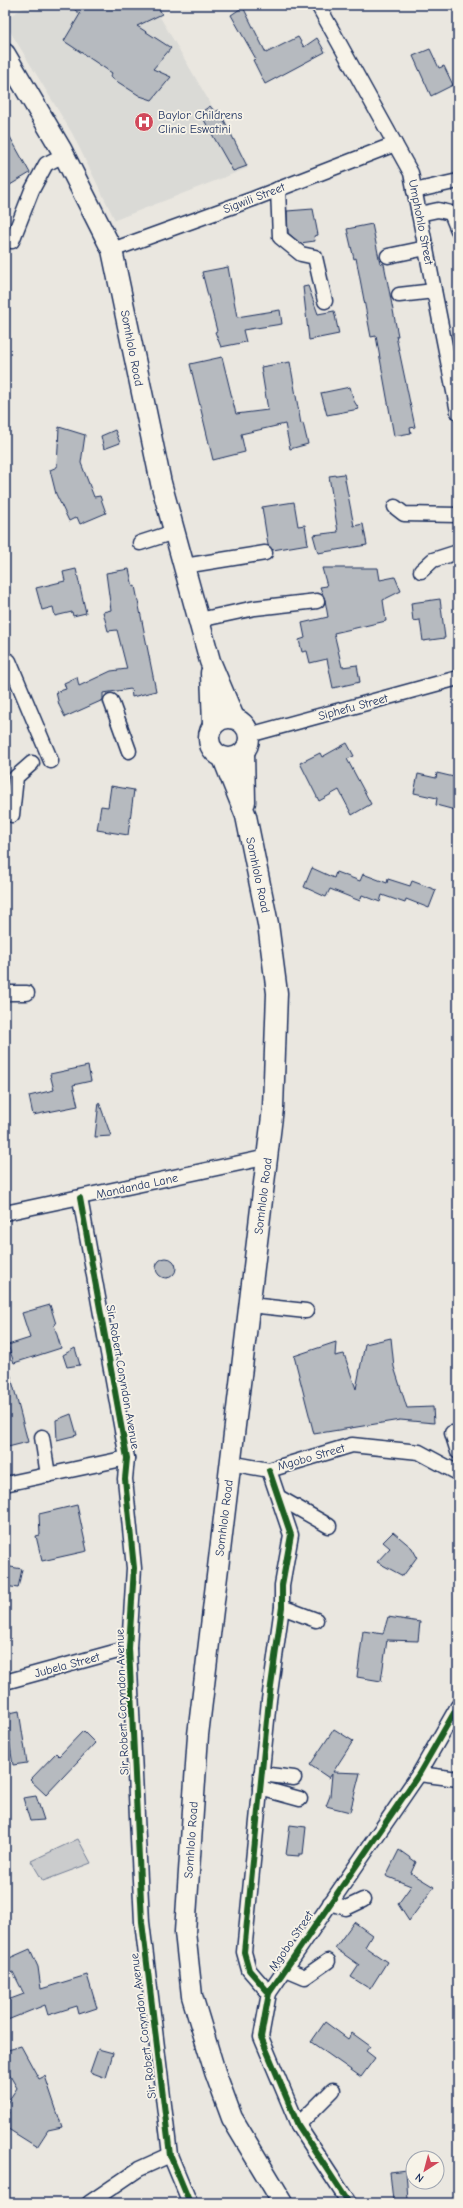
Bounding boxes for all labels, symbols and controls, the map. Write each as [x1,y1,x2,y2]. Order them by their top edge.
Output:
place label: Baylor Childrens Clinic Eswatini [158,108,242,136]
hospital icon: Baylor Childrens Clinic Eswatini [133,111,155,133]
street label: Umphohlo Street [406,178,436,267]
street label: Sigwili Street [221,180,287,216]
street label: Somhlolo Road [118,309,146,387]
street label: Siphefu Street [317,691,390,723]
street label: Somhlolo Road [243,836,273,914]
street label: Somhlolo Road [251,1157,275,1235]
street label: Mandanda Lane [95,1170,179,1202]
street label: Sir Robert Coryndon Avenue [103,1304,143,1450]
street label: Mgobo Street [276,1441,347,1473]
street label: Somhlolo Road [212,1479,236,1557]
street label: Sir Robert Coryndon Avenue [112,1629,132,1775]
street label: Jubela Street [33,1649,102,1680]
street label: Somhlolo Road [181,1801,201,1879]
street label: Mgobo Street [266,1908,317,1974]
street label: Sir Robert Coryndon Avenue [127,1952,159,2100]
north arrow [405,2150,445,2190]
text: N [413,2170,426,2185]

